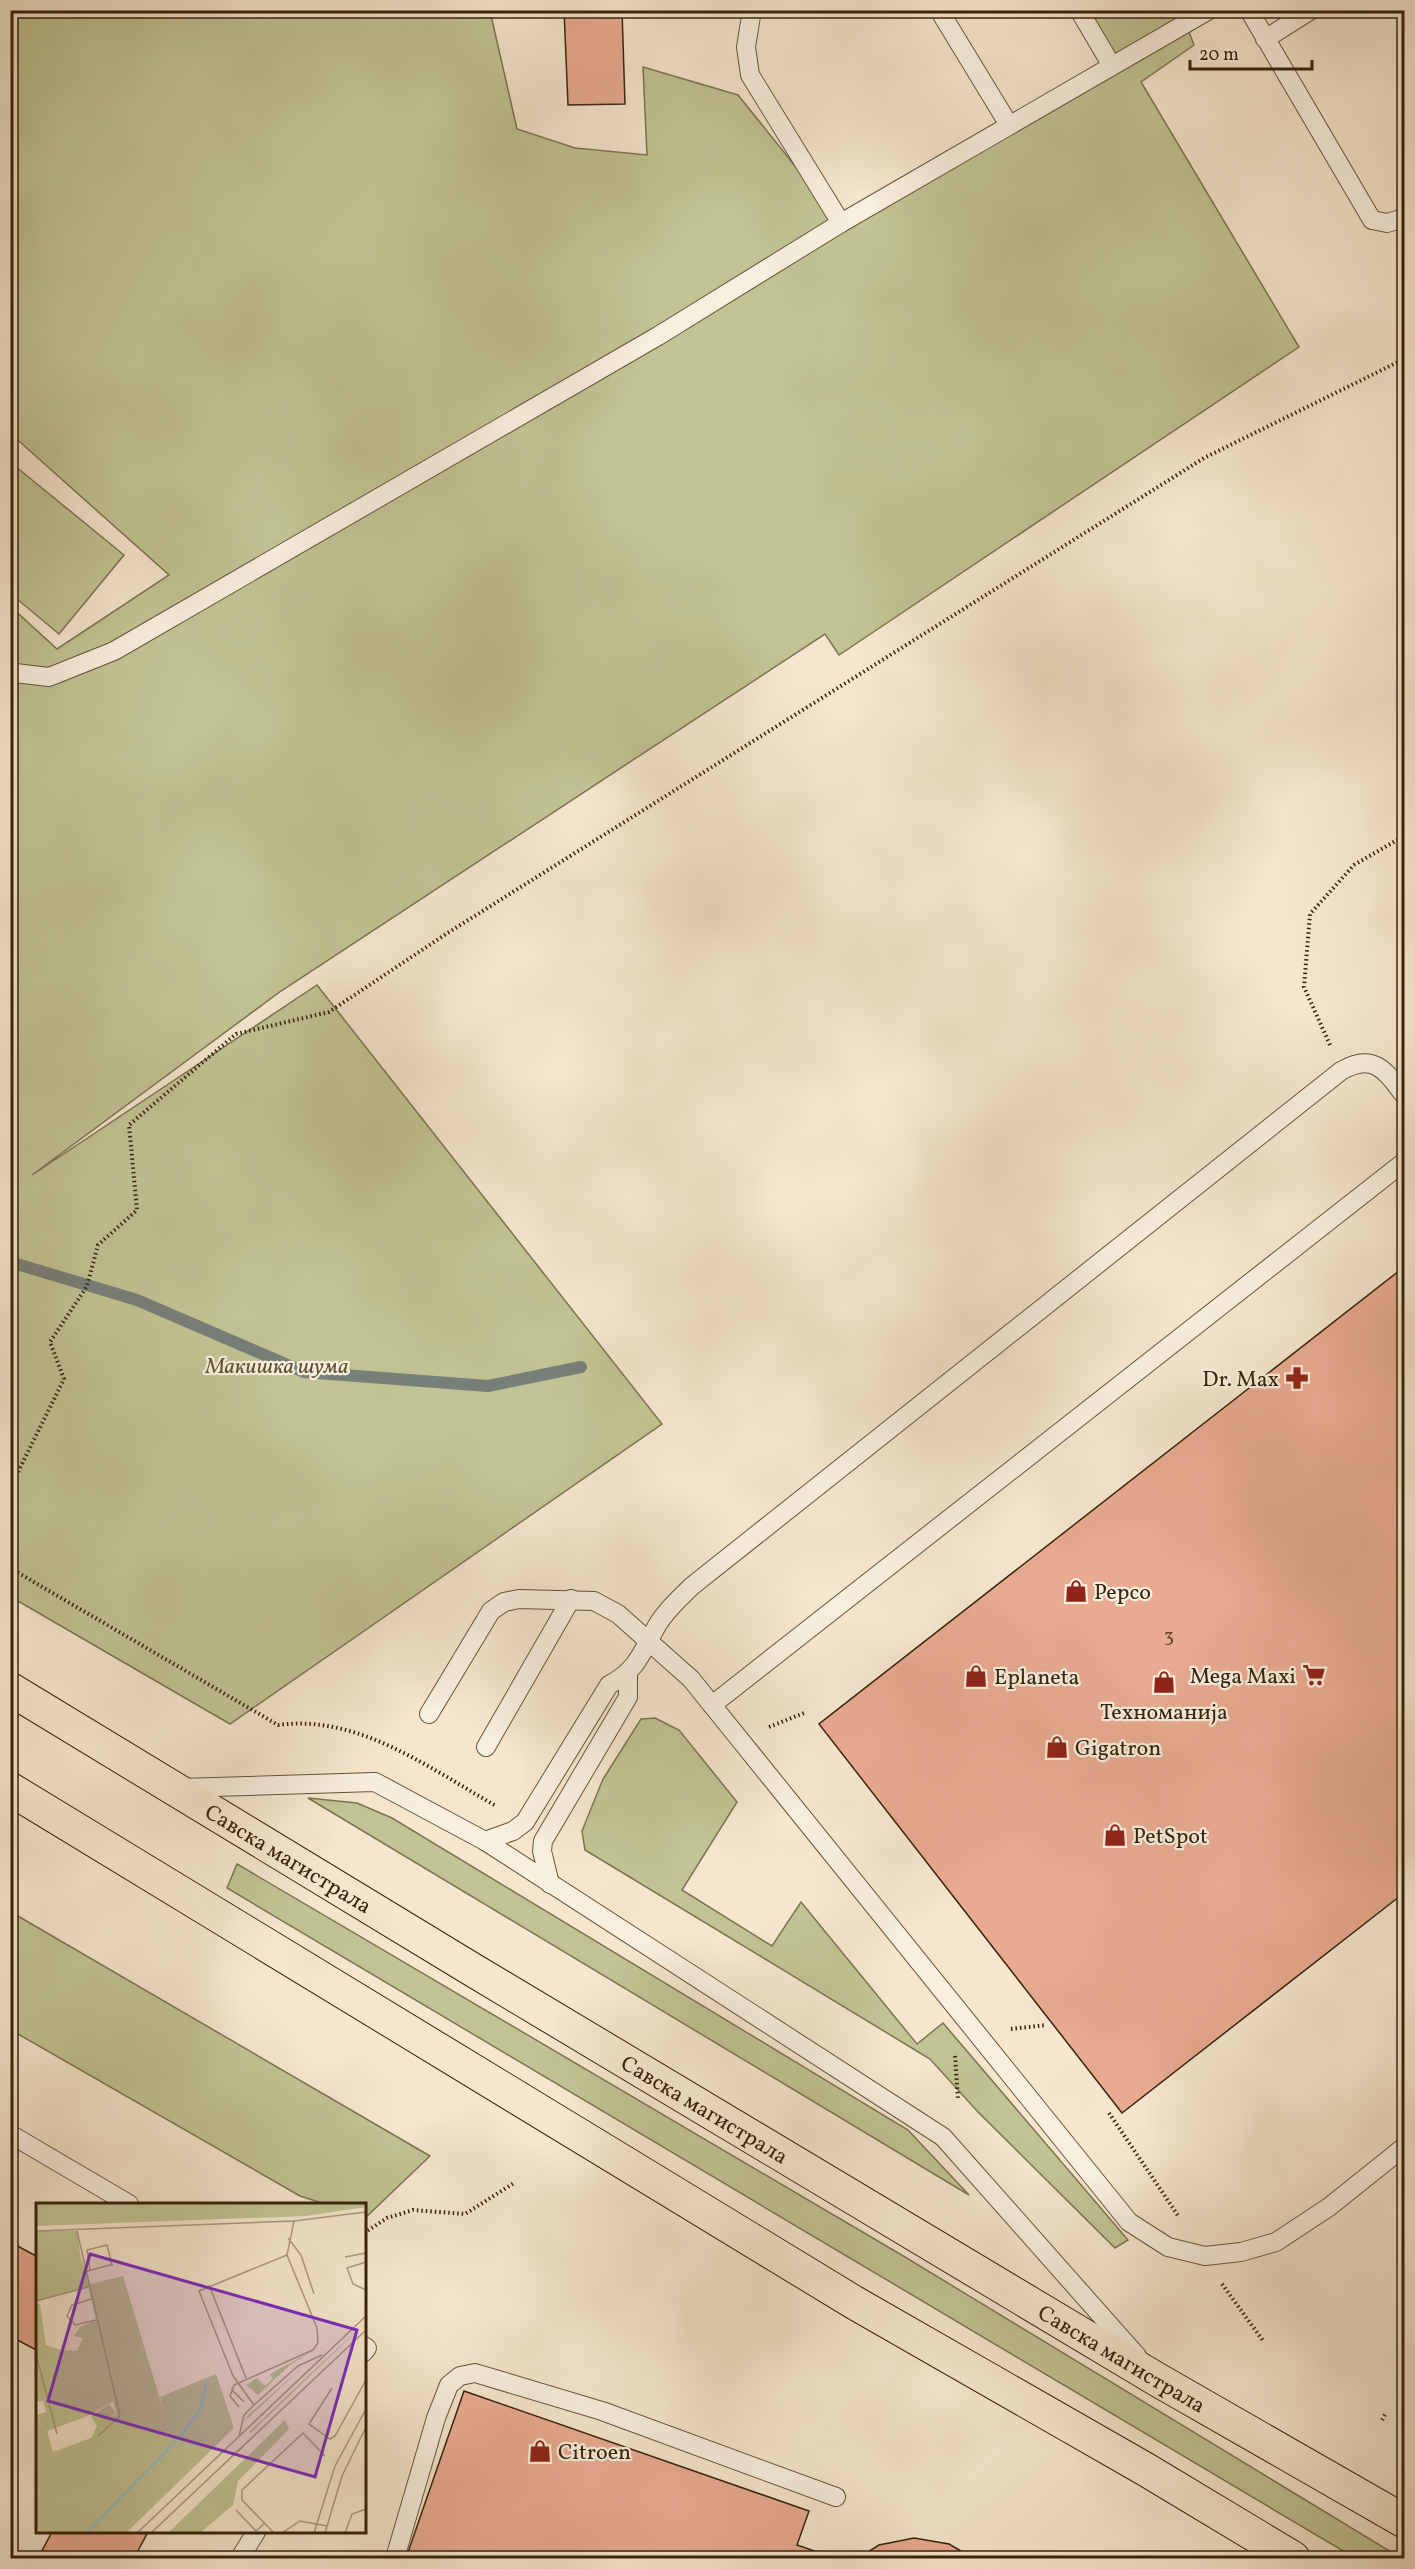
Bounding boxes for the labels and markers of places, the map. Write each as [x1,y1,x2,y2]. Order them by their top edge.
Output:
place label: Dr. Max [1202,1365,1279,1396]
pharmacy icon: Dr. Max [1284,1365,1310,1391]
shop icon: Pepco [1063,1578,1089,1604]
place label: Pepco [1094,1578,1151,1609]
place label: Mega Maxi [1190,1662,1296,1693]
supermarket icon: Mega Maxi [1301,1662,1327,1688]
shop icon: Eplaneta [963,1663,989,1689]
place label: Eplaneta [994,1663,1079,1694]
shop icon: Техноманија [1151,1669,1177,1695]
place label: Техноманија [1100,1698,1228,1729]
shop icon: Gigatron [1044,1734,1070,1760]
place label: Gigatron [1075,1734,1161,1765]
shop icon: PetSpot [1102,1822,1128,1848]
place label: PetSpot [1133,1822,1208,1853]
shop icon: Citroen [527,2438,553,2464]
place label: Citroen [558,2438,631,2469]

